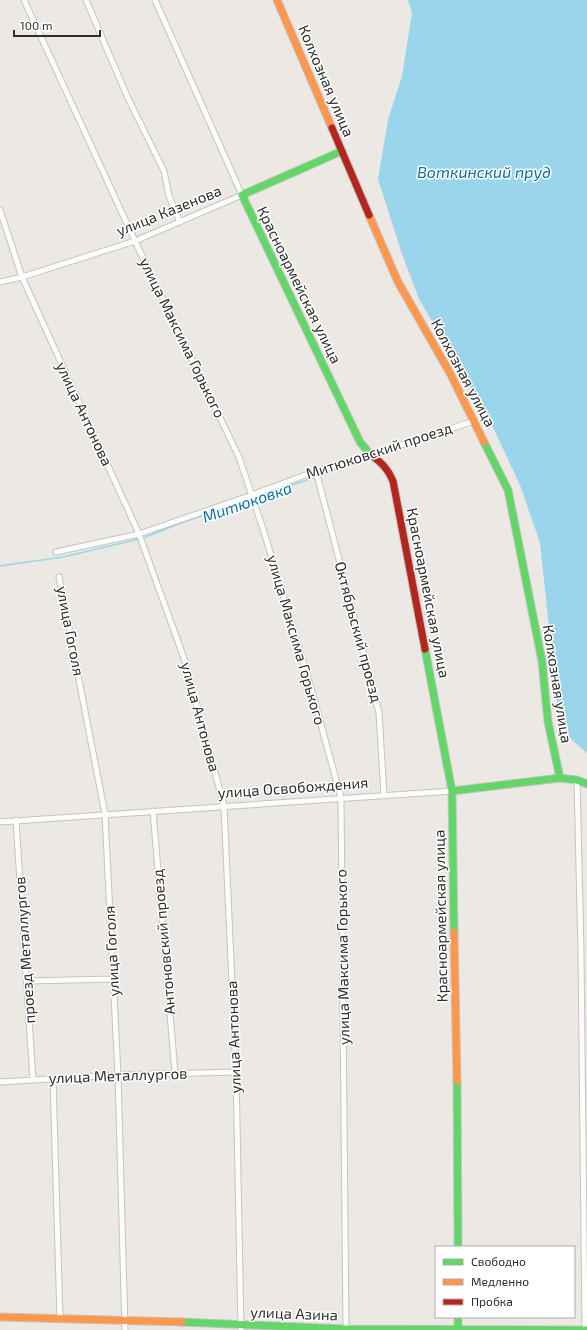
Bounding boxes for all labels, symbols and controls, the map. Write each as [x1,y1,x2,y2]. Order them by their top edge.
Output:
scale bar [14,12,100,38]
text: 100 m [20,18,52,32]
street label: Колхозная улица [294,22,359,140]
water label: Воткинский пруд [417,162,551,181]
street label: улица Казенова [113,181,224,240]
street label: Красноармейская улица [253,203,346,367]
street label: улица Максима Горького [135,254,230,421]
street label: Колхозная улица [427,315,500,430]
street label: улица Антонова [52,359,117,469]
street label: Митюковский проезд [303,418,454,482]
water label: Митюковка [199,477,294,526]
street label: Красноармейская улица [403,506,454,680]
street label: улица Максима Горького [263,553,330,727]
street label: Октябрьский проезд [331,559,387,704]
street label: улица Гоголя [52,584,89,677]
street label: Колхозная улица [539,623,576,745]
street label: улица Антонова [177,660,224,774]
street label: улица Освобождения [217,773,369,802]
street label: Красноармейская улица [429,829,452,1003]
street label: Антоновский проезд [148,868,178,1016]
street label: улица Максима Горького [331,869,354,1045]
street label: проезд Металлургов [10,876,39,1024]
street label: улица Гоголя [100,905,123,997]
street label: улица Антонова [222,980,245,1094]
street label: улица Металлургов [48,1064,188,1087]
legend [435,1246,575,1318]
text: Свободно [471,1254,526,1268]
text: Медленно [471,1274,529,1288]
text: Пробка [471,1294,513,1308]
street label: улица Азина [250,1302,338,1325]

